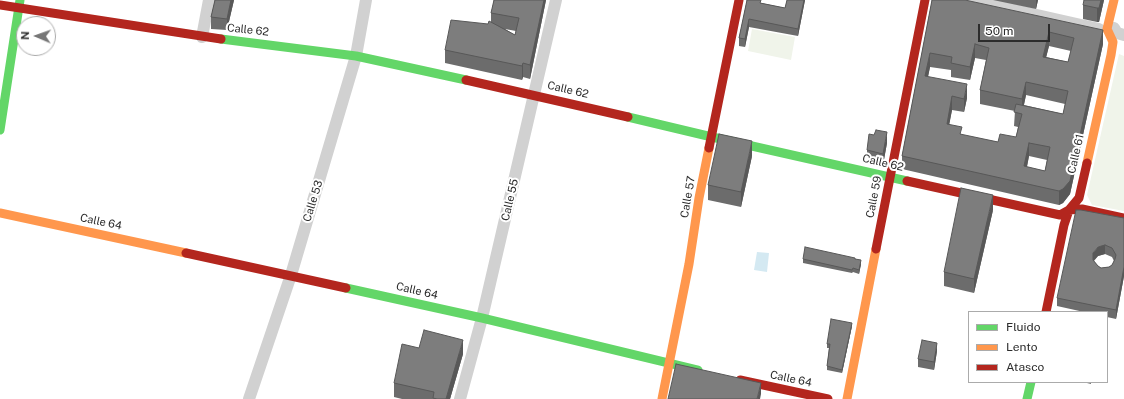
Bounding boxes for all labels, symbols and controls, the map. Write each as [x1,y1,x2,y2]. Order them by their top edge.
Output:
north arrow [16,16,56,56]
scale bar [980,16,1052,42]
street label: Calle 62 [226,21,270,39]
text: 50 m [985,24,1013,38]
text: N [19,31,31,40]
street label: Calle 62 [546,79,590,101]
street label: Calle 61 [1065,133,1087,175]
street label: Calle 62 [861,152,905,174]
street label: Calle 57 [678,175,698,219]
street label: Calle 59 [863,175,885,219]
street label: Calle 55 [499,178,521,222]
street label: Calle 53 [300,179,326,223]
street label: Calle 64 [79,211,123,233]
street label: Calle 64 [395,280,439,302]
legend [968,311,1108,383]
text: Fluido [1006,320,1041,334]
text: Lento [1006,340,1037,354]
text: Atasco [1006,360,1044,374]
street label: Calle 64 [769,368,813,390]

